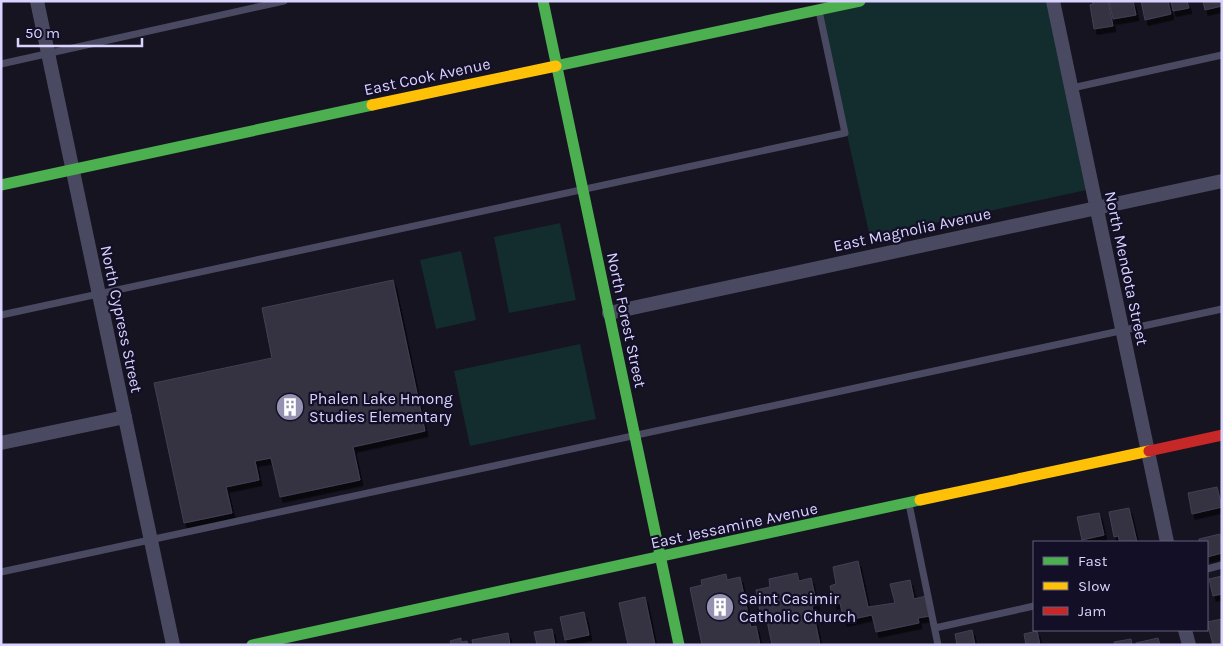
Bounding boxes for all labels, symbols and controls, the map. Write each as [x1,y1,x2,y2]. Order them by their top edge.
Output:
scale bar [18,15,141,47]
text: 50 m [25,24,60,42]
street label: East Cook Avenue [362,54,492,99]
street label: North Mendota Street [1101,189,1152,347]
street label: East Magnolia Avenue [832,204,992,255]
street label: North Cypress Street [97,244,146,394]
street label: North Forest Street [603,251,650,389]
place label: Phalen Lake Hmong Studies Elementary [309,389,453,426]
building icon: Phalen Lake Hmong Studies Elementary [275,392,305,422]
street label: East Jessamine Avenue [649,498,819,552]
legend [1033,541,1208,631]
text: Fast [1078,552,1108,570]
text: Slow [1078,577,1110,595]
place label: Saint Casimir Catholic Church [739,589,856,626]
building icon: Saint Casimir Catholic Church [705,592,735,622]
text: Jam [1078,602,1106,620]

